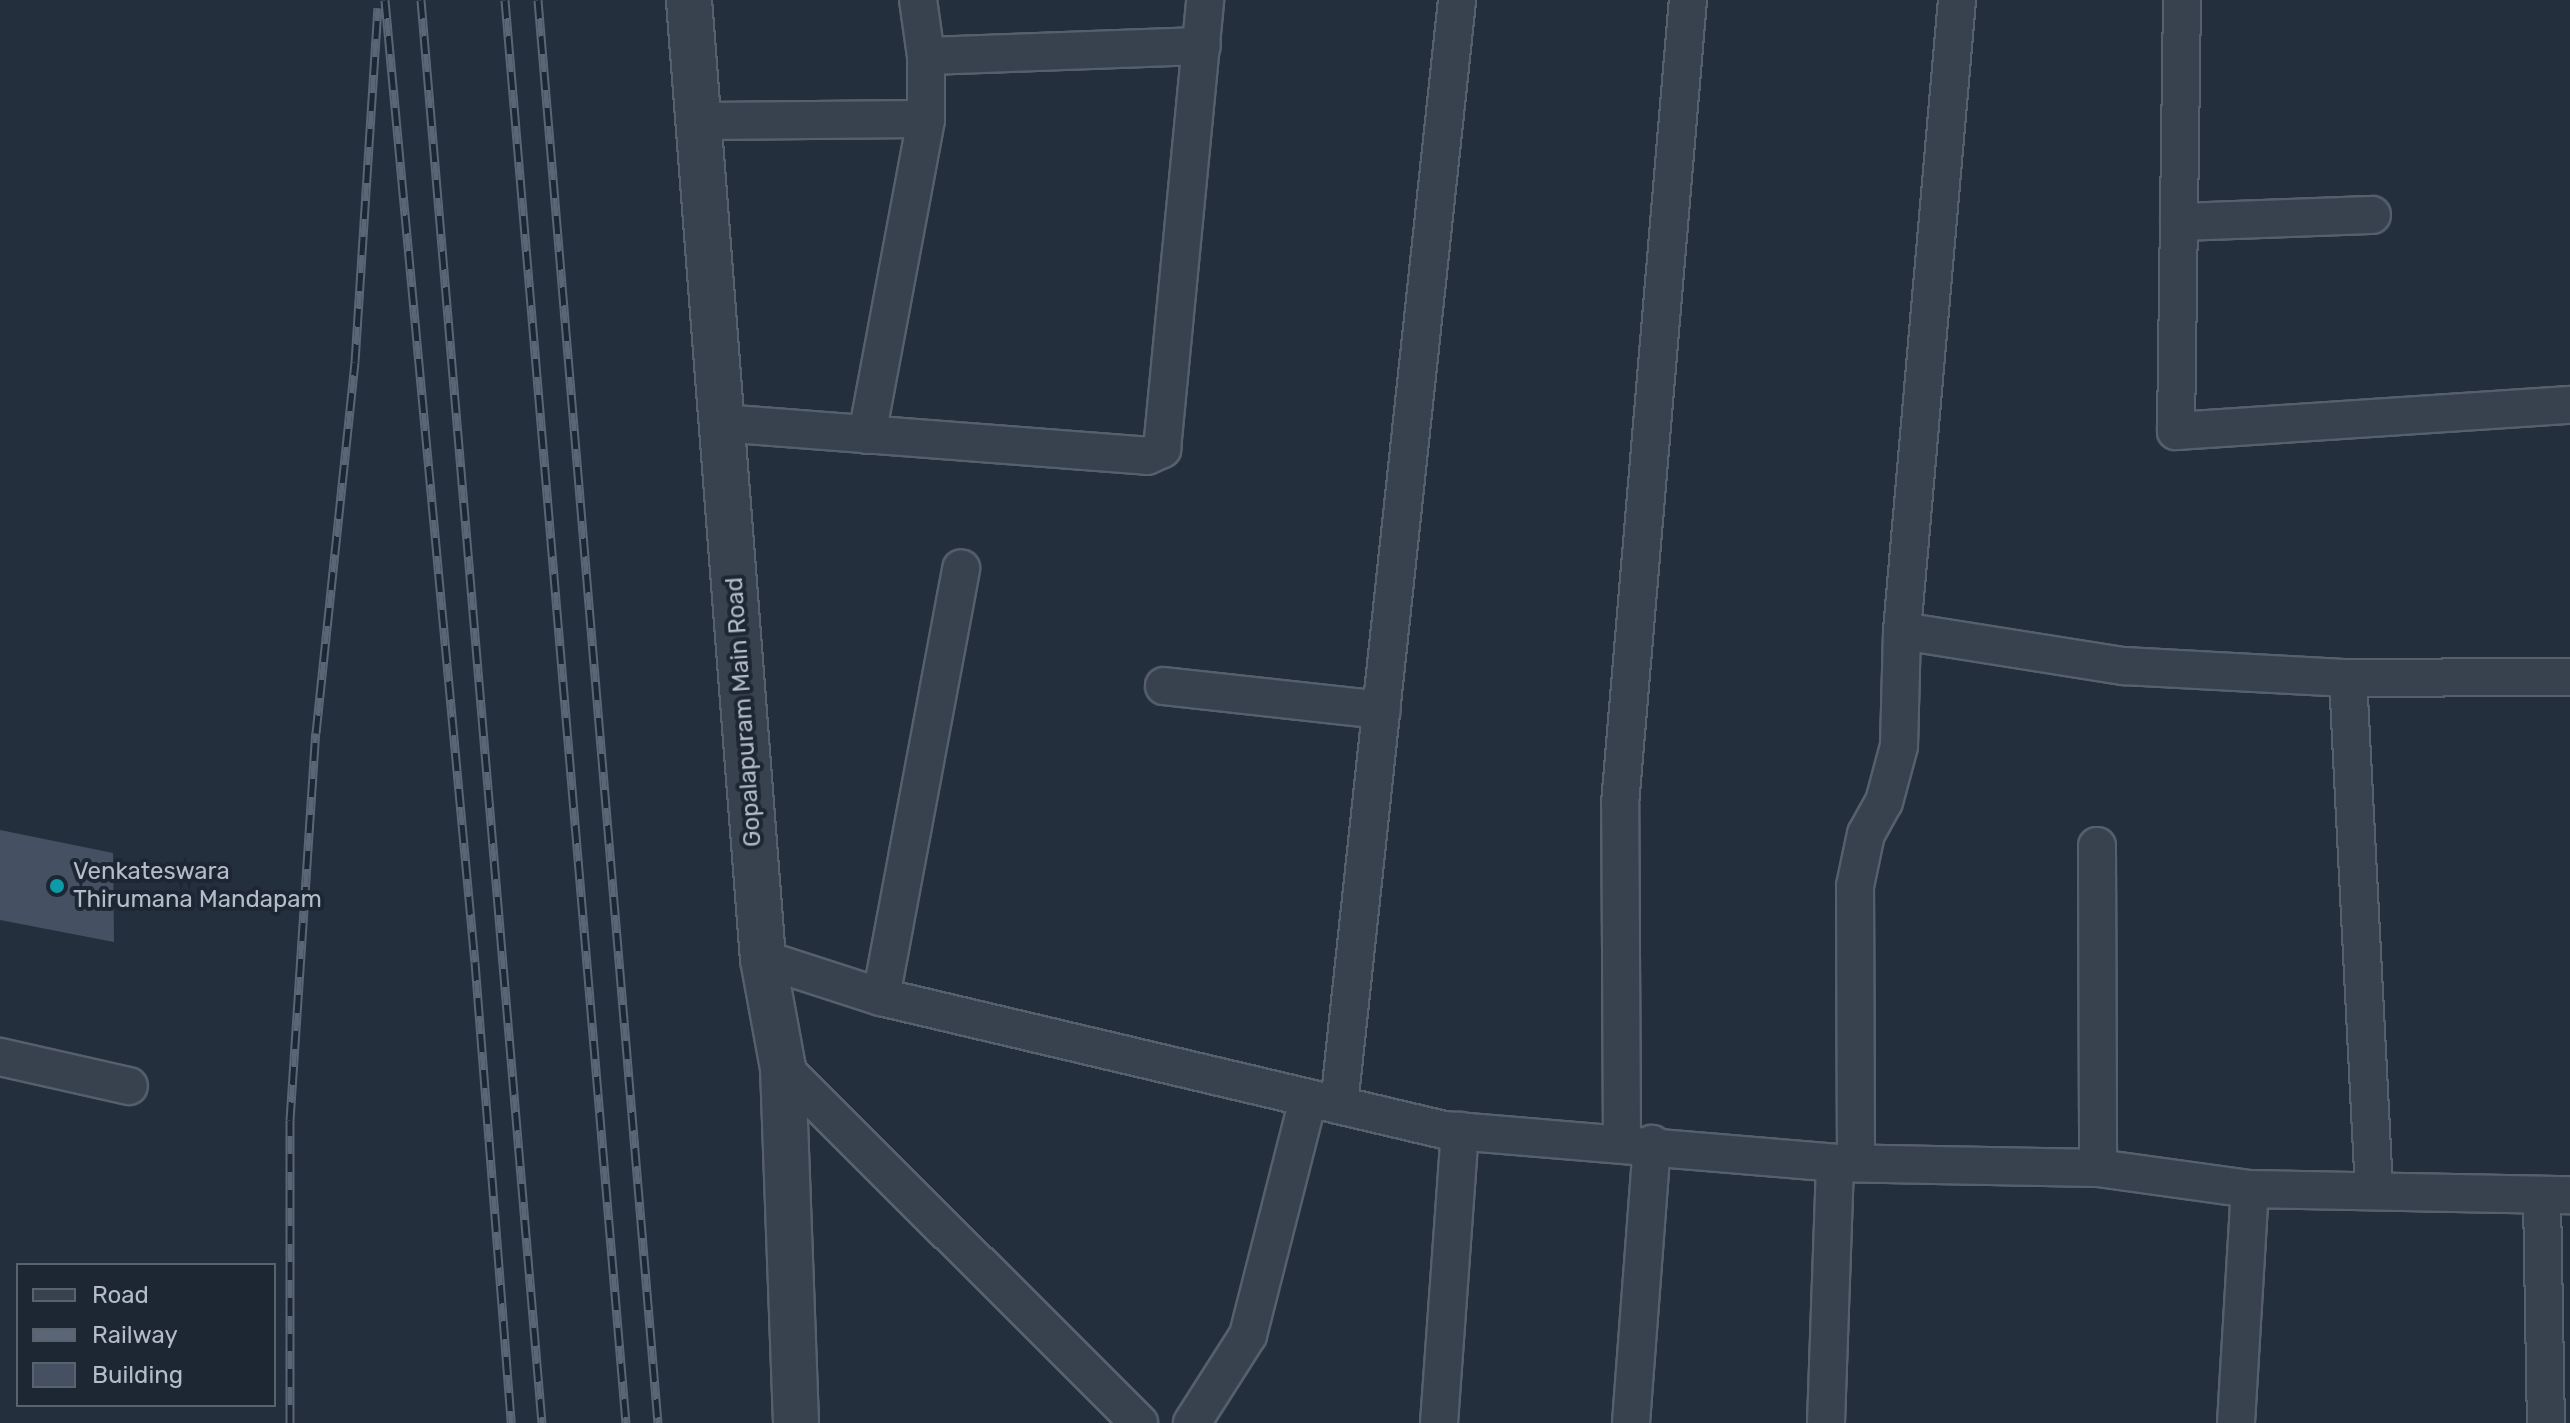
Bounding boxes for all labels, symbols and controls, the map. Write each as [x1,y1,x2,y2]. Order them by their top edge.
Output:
street label: Gopalapuram Main Road [720,576,768,848]
place label: Venkateswara Thirumana Mandapam [73,858,322,914]
marker: Venkateswara Thirumana Mandapam [48,877,66,895]
legend [16,1263,276,1407]
text: Road [92,1281,149,1309]
text: Railway [92,1321,178,1349]
text: Building [92,1361,183,1389]

